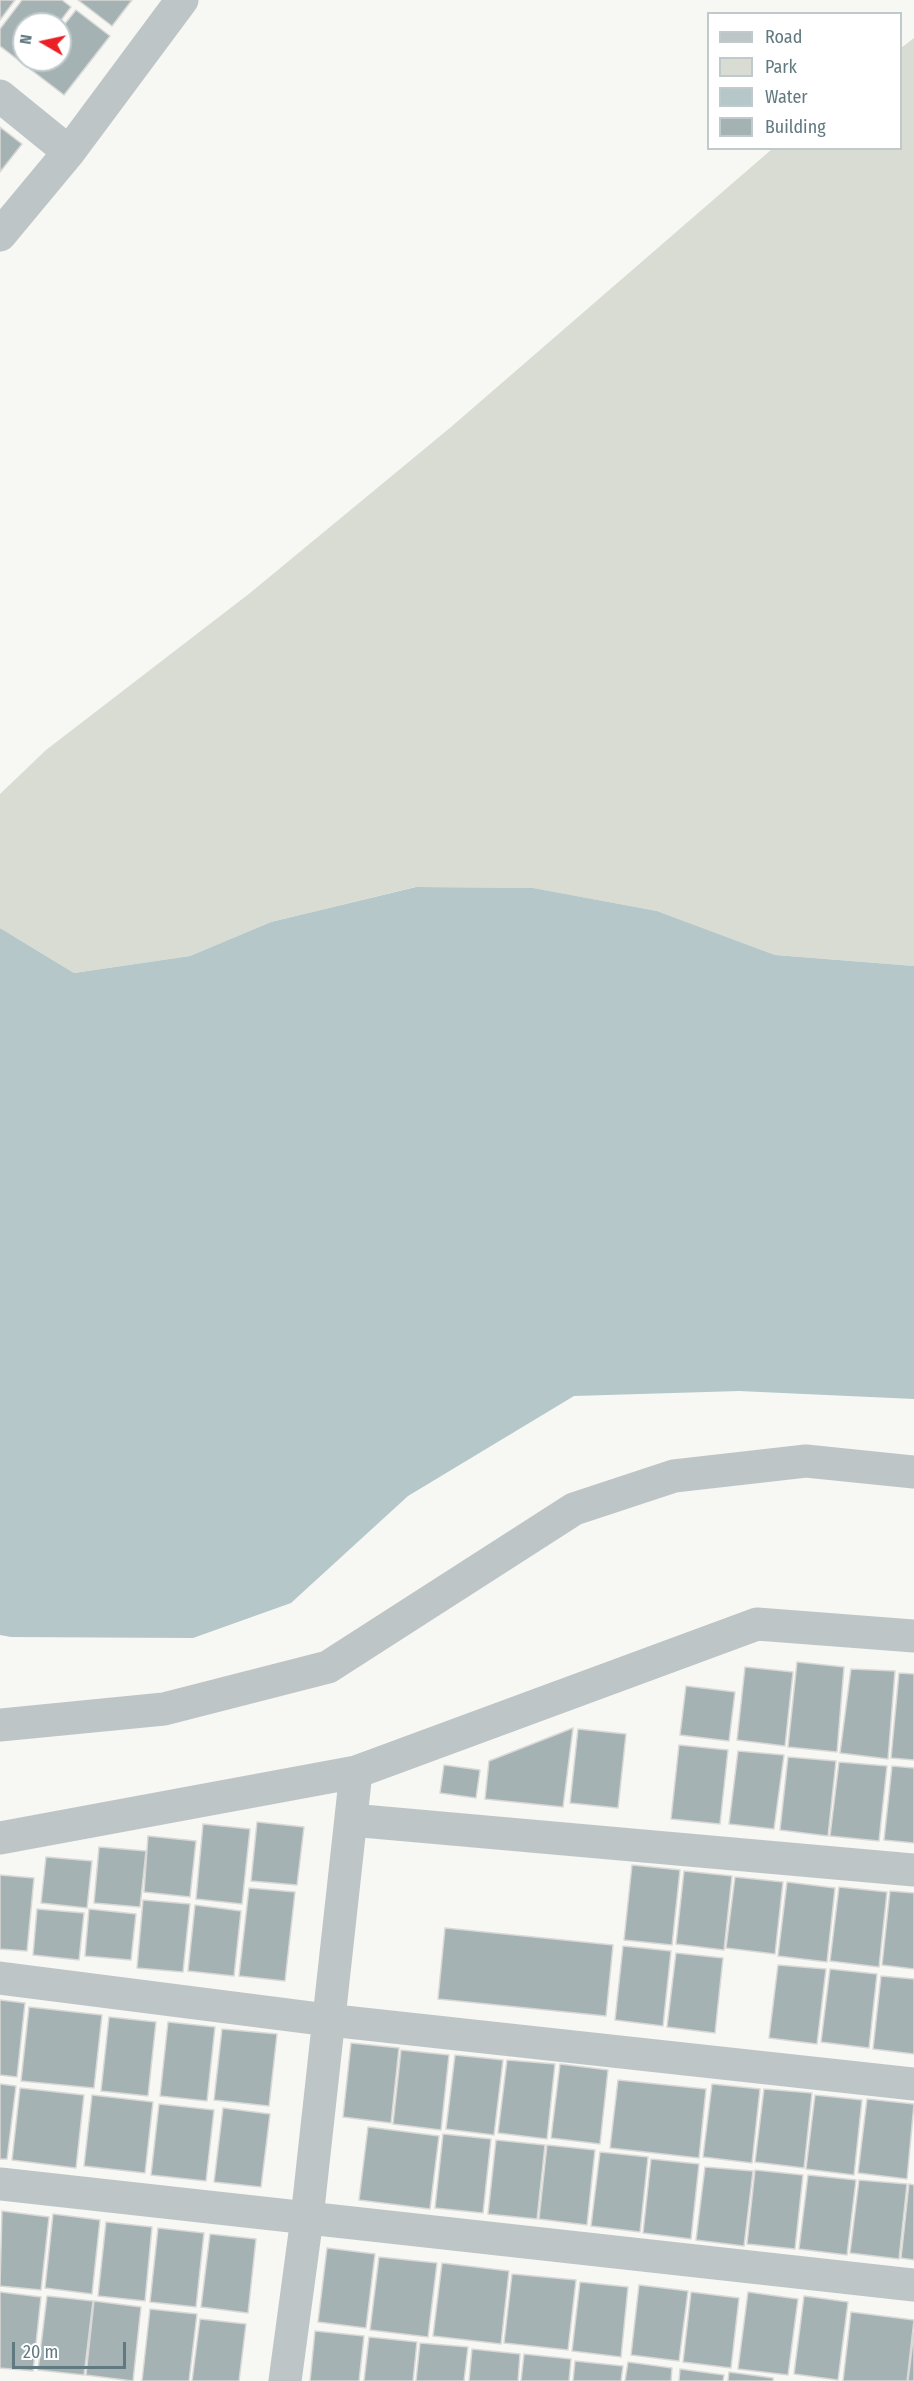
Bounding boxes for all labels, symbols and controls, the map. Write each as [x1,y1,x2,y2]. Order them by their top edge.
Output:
north arrow [12,12,72,72]
legend [707,12,902,150]
text: Road [765,26,802,48]
text: N [16,33,36,46]
text: Park [765,56,797,78]
text: Water [765,86,808,108]
text: Building [765,116,826,138]
scale bar [15,2330,129,2368]
text: 20 m [23,2341,58,2363]

